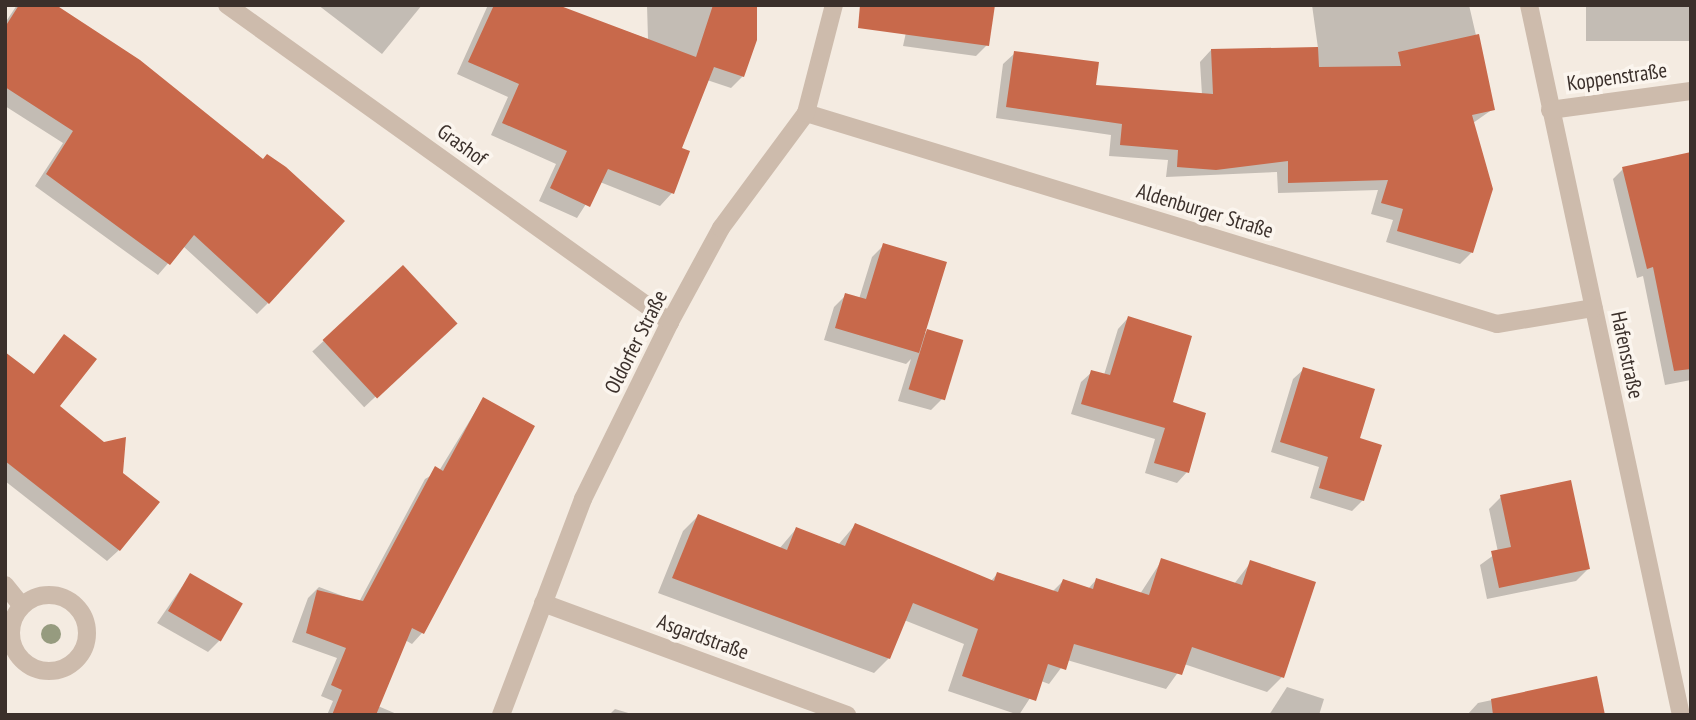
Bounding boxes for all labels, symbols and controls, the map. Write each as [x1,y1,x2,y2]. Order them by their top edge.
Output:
street label: Koppenstraße [1565,58,1669,96]
street label: Grashof [432,119,492,171]
street label: Aldenburger Straße [1134,178,1276,244]
street label: Oldorfer Straße [599,286,673,398]
street label: Hafenstraße [1605,309,1649,401]
street label: Asgardstraße [654,609,752,665]

